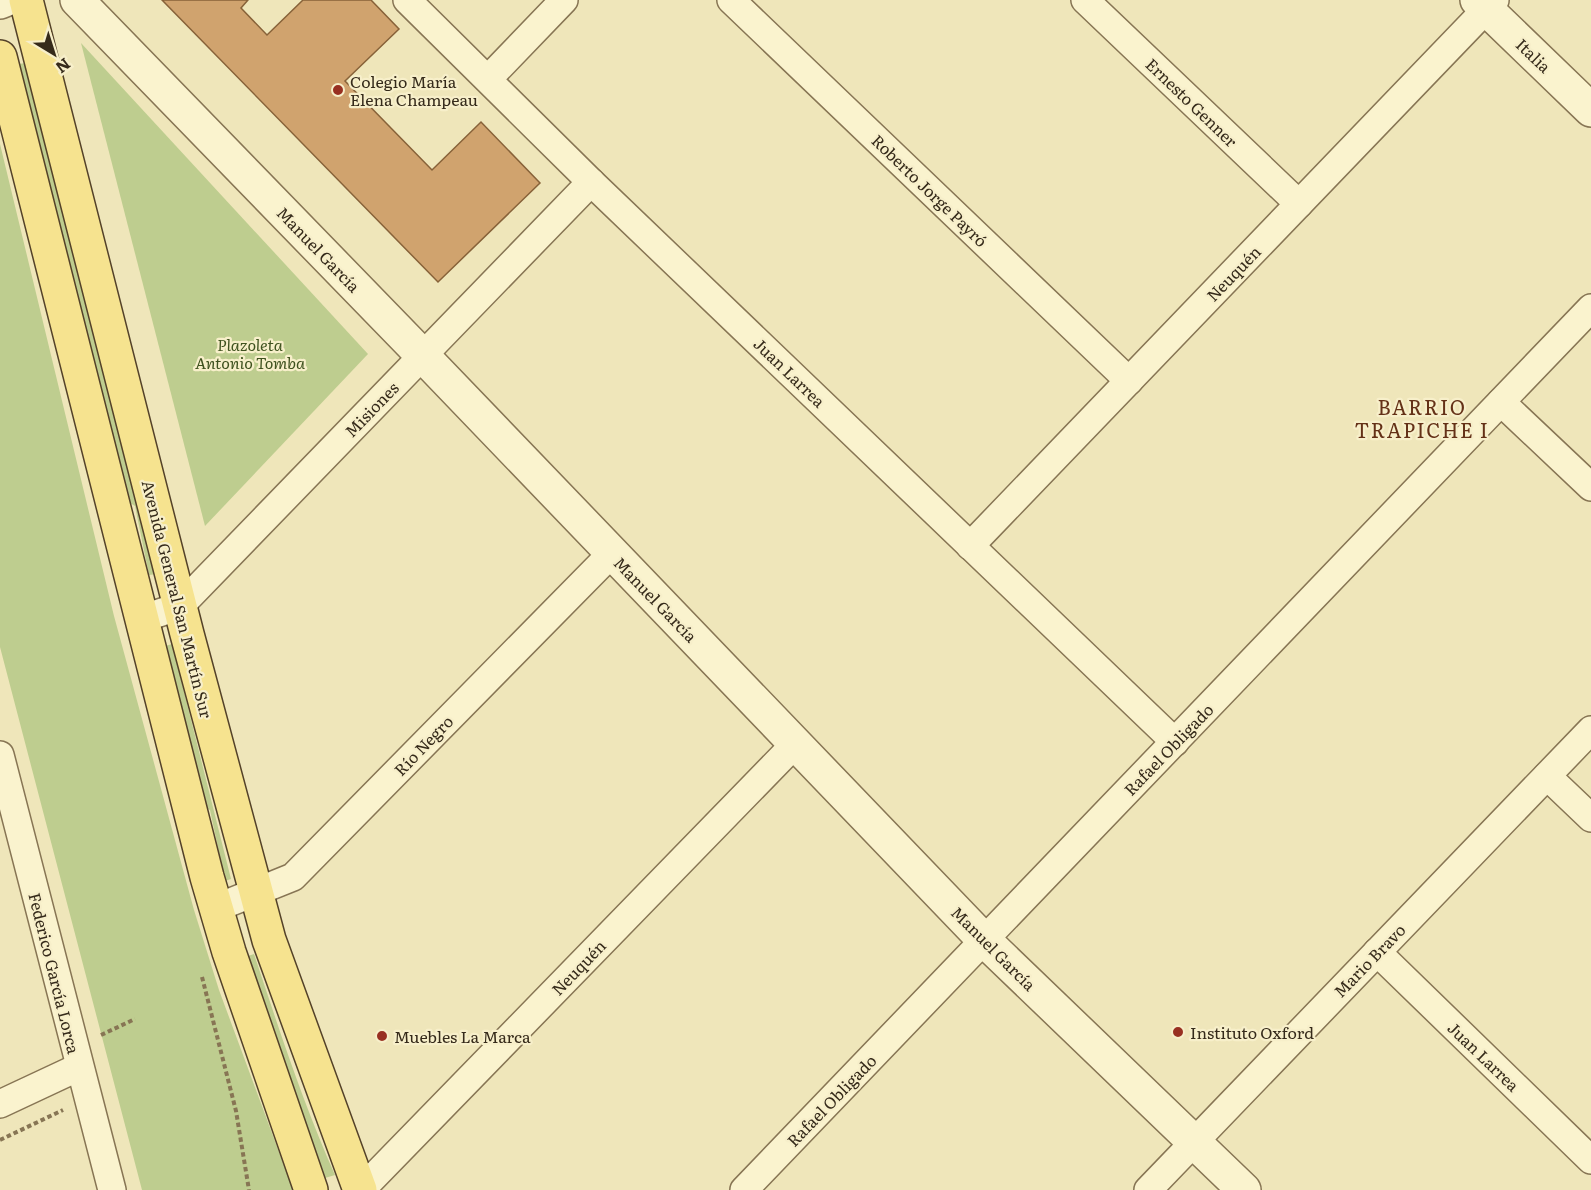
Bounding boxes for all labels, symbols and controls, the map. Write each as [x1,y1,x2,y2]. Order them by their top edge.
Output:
north arrow [24,24,84,84]
street label: Italia [1511,32,1557,78]
street label: Ernesto Genner [1141,52,1244,152]
text: N [51,53,77,80]
place label: Colegio María Elena Champeau [350,69,478,111]
marker: Colegio María Elena Champeau [331,83,345,97]
street label: Roberto Jorge Payró [867,128,993,252]
street label: Manuel García [272,201,366,298]
street label: Neuquén [1200,239,1266,306]
park label: Plazoleta Antonio Tomba [195,332,306,374]
street label: Juan Larrea [749,332,831,413]
street label: Misiones [338,376,404,442]
district label: BARRIO TRAPICHE I [1355,391,1489,444]
street label: Avenida General San Martín Sur [137,477,219,721]
street label: Manuel García [609,551,703,648]
street label: Rafael Obligado [1118,698,1218,800]
street label: Río Negro [388,709,458,781]
street label: Federico García Lorca [23,890,87,1056]
street label: Manuel García [946,900,1042,996]
street label: Mario Bravo [1328,918,1410,1002]
street label: Neuquén [545,933,611,1000]
street label: Juan Larrea [1443,1016,1525,1097]
place label: Instituto Oxford [1190,1020,1314,1044]
place label: Muebles La Marca [394,1024,531,1048]
marker: Instituto Oxford [1171,1025,1185,1039]
marker: Muebles La Marca [375,1029,389,1043]
street label: Rafael Obligado [781,1049,881,1151]

